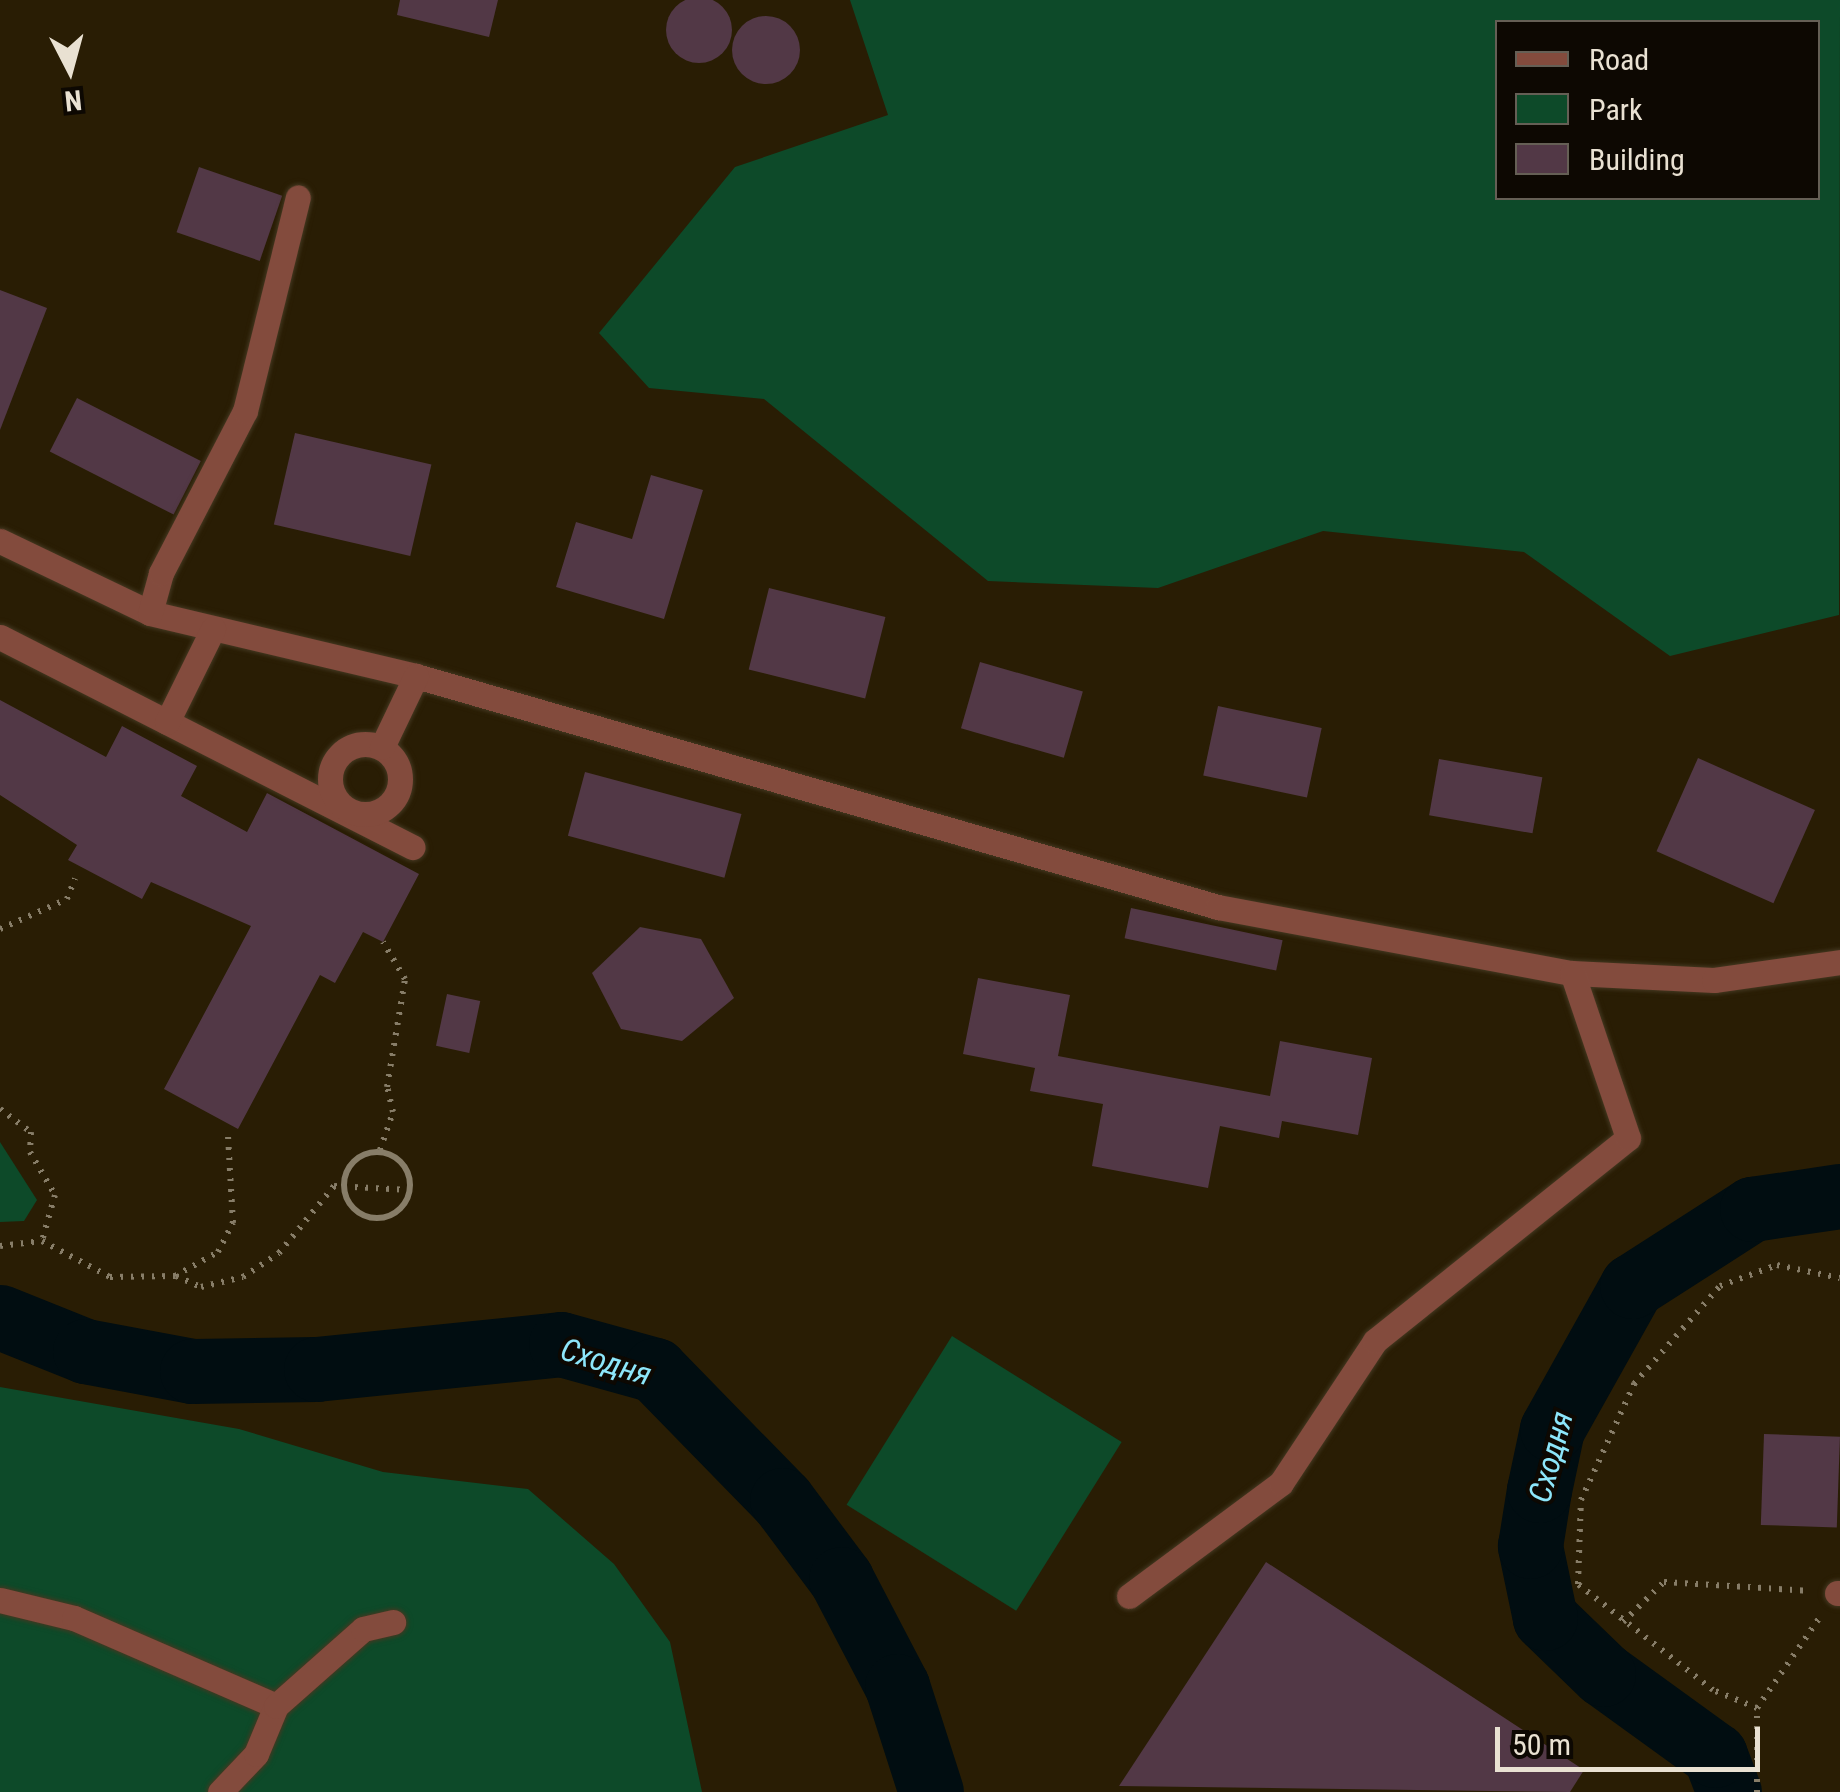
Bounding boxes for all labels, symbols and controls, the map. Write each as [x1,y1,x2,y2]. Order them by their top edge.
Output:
north arrow [20,20,120,120]
legend [1495,20,1820,200]
text: Road [1589,42,1649,77]
text: N [63,83,83,118]
text: Park [1589,92,1643,127]
text: Building [1589,142,1685,177]
water label: Сходня [556,1330,656,1394]
water label: Сходня [1520,1407,1582,1507]
scale bar [1500,1707,1765,1769]
text: 50 m [1512,1727,1571,1762]

